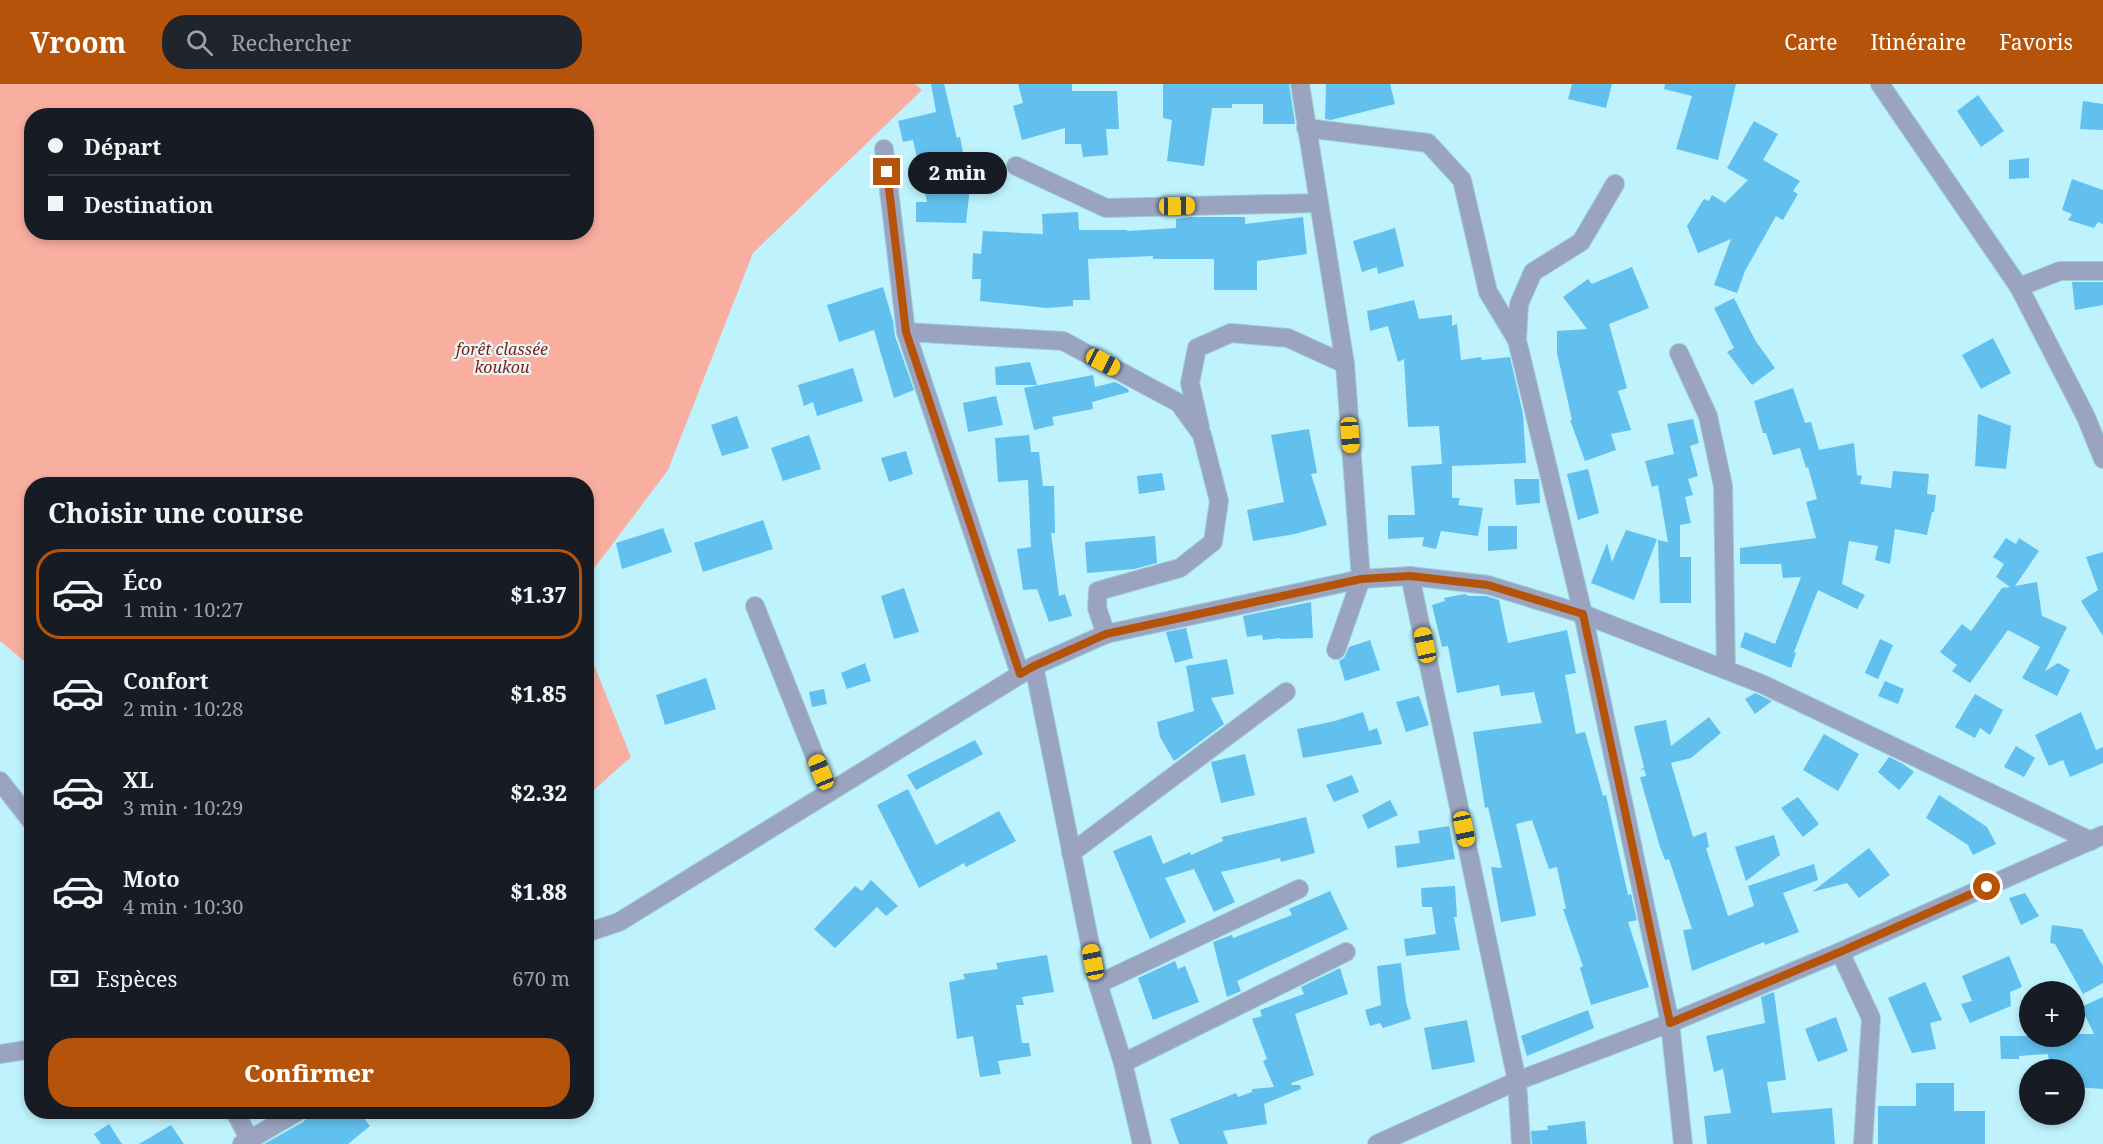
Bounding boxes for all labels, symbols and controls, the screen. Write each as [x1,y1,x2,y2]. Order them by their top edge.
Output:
search box [162,15,582,69]
text: Vroom [30,23,126,61]
icon: search [183,26,216,59]
text: Rechercher [231,27,351,57]
text: Carte [1784,28,1838,56]
text: Itinéraire [1871,28,1966,56]
text: Favoris [1999,28,2073,56]
text: Départ [84,131,161,161]
callout: 2 min [908,151,1007,193]
route end [873,158,900,185]
text: 2 min [929,159,986,186]
text: Destination [84,189,213,219]
car [1159,197,1195,215]
park label: forêt classée koukou [453,338,548,378]
car [1083,346,1123,378]
car [1340,416,1360,454]
text: Choisir une course [48,494,304,531]
text: Éco [123,566,162,596]
icon: car [51,567,105,621]
text: $1.37 [510,579,567,609]
text: 1 min · 10:27 [123,596,243,623]
car [1412,626,1438,664]
text: Confort [123,665,209,695]
icon: car [51,666,105,720]
text: $1.85 [510,678,567,708]
text: 2 min · 10:28 [123,695,243,722]
car [806,752,836,792]
text: XL [123,764,154,794]
icon: car [51,765,105,819]
text: $2.32 [510,777,567,807]
text: 3 min · 10:29 [123,794,243,821]
car [1451,810,1477,848]
text: Moto [123,863,180,893]
icon: car [51,864,105,918]
route start [1973,873,2000,900]
text: $1.88 [510,876,567,906]
text: 4 min · 10:30 [123,893,243,920]
car [1081,943,1105,981]
icon: cash [48,962,81,995]
text: Espèces [96,963,177,993]
text: 670 m [512,965,570,992]
map controls [2019,981,2085,1125]
button: + [2019,981,2085,1047]
button: Confirmer [48,1038,570,1107]
button: − [2019,1059,2085,1125]

